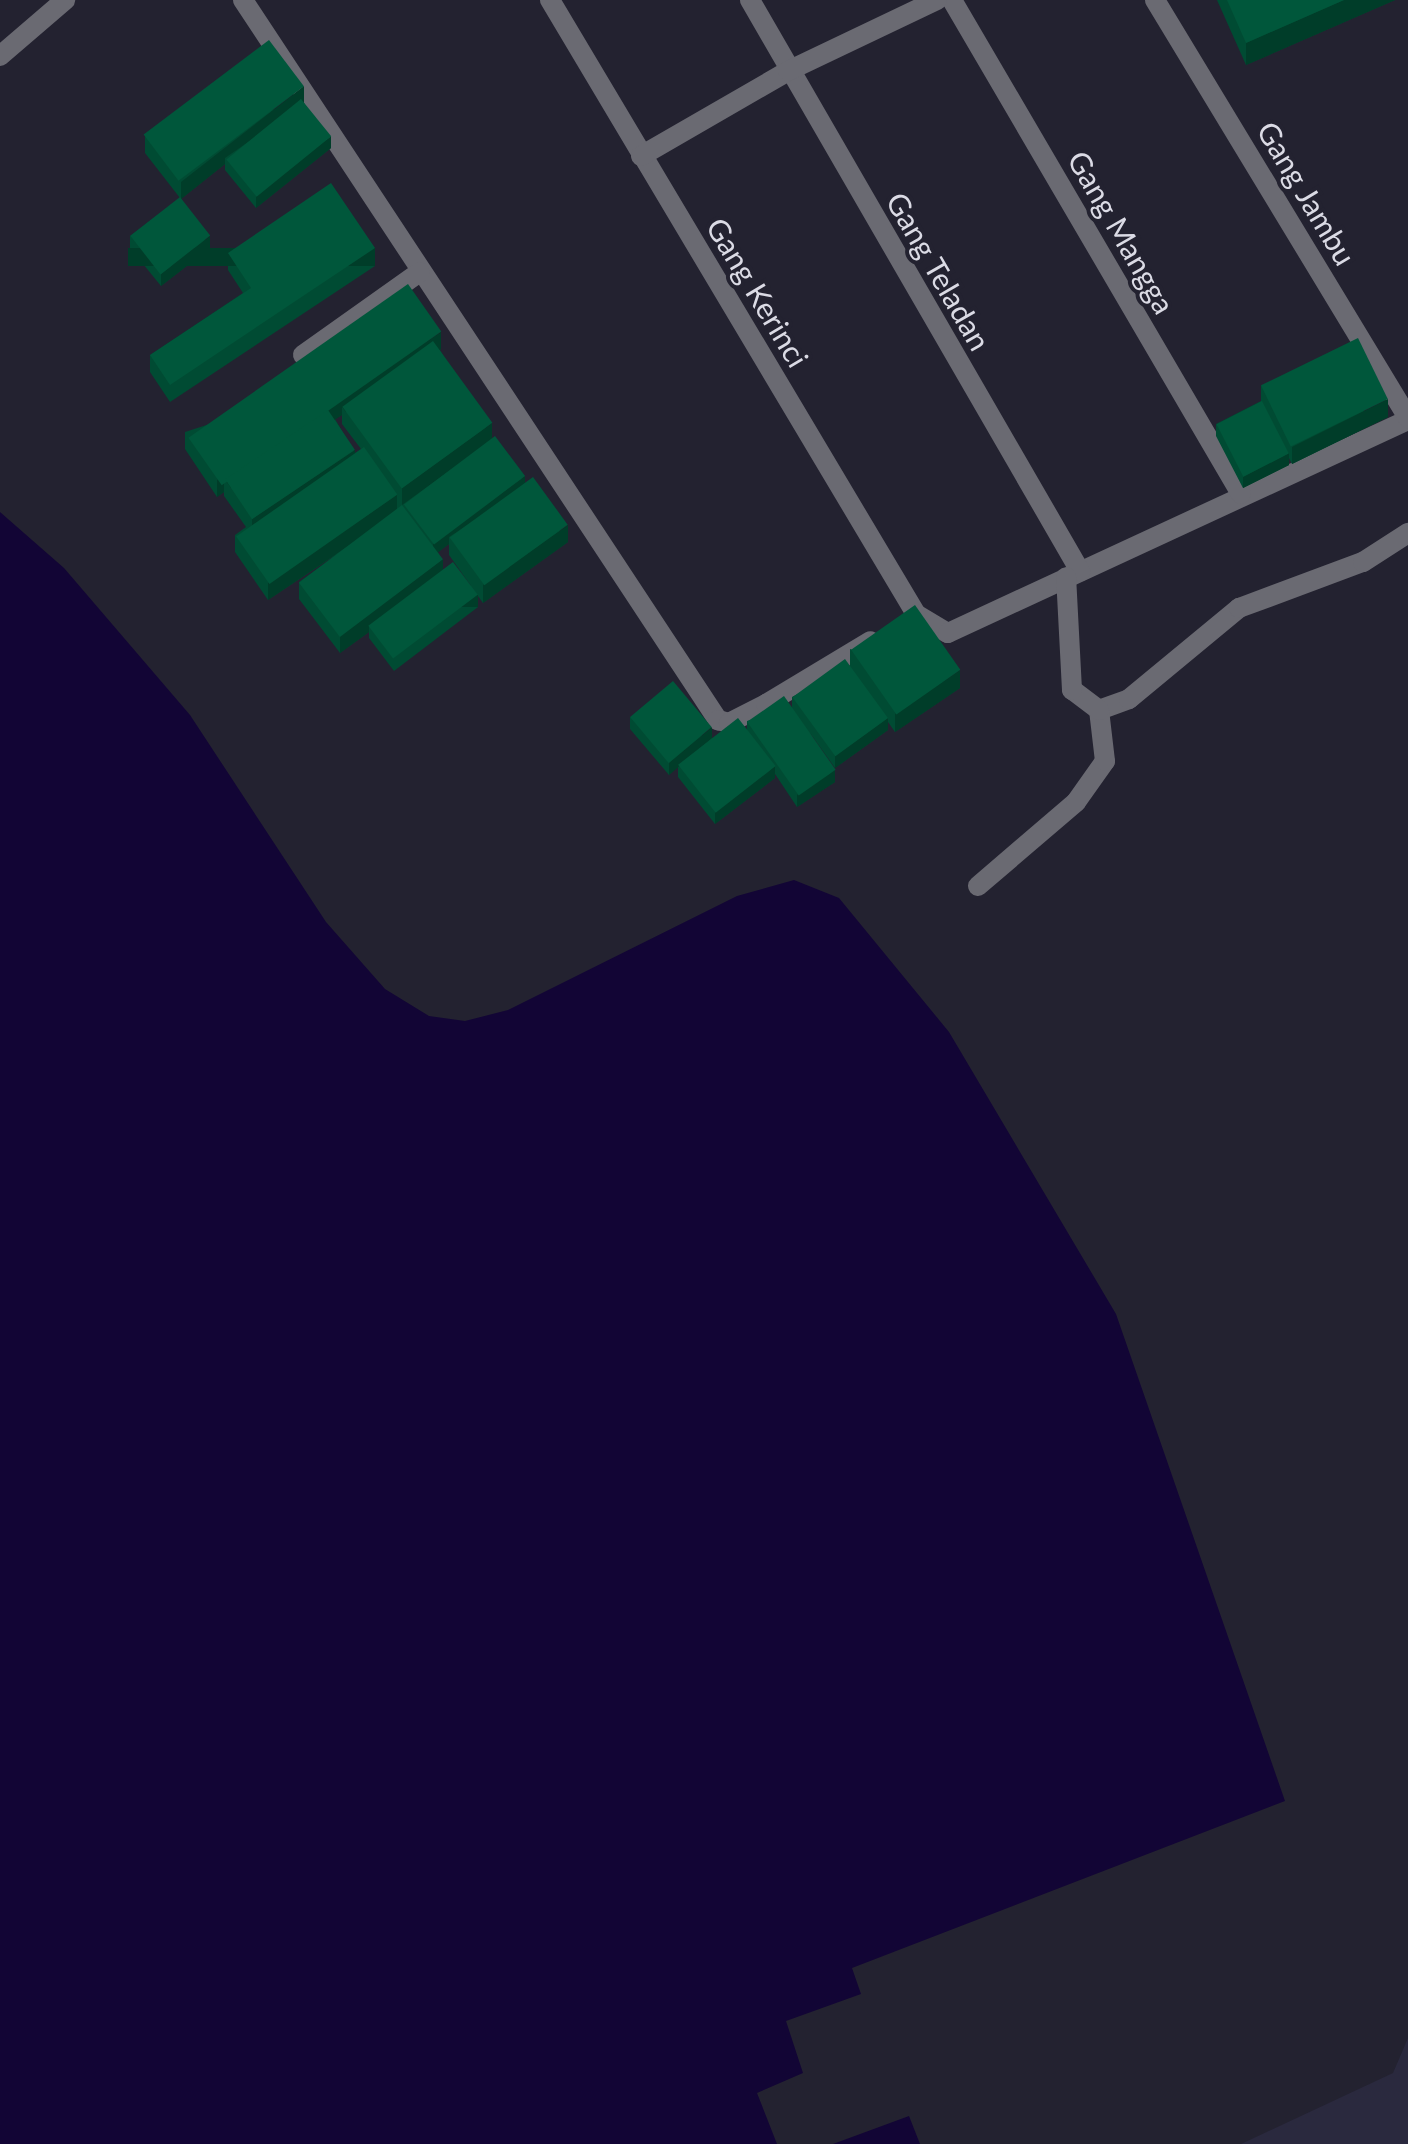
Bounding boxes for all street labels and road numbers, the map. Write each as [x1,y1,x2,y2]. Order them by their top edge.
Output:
street label: Gang Jambu [1250,114,1364,272]
street label: Gang Mangga [1061,144,1183,320]
street label: Gang Teladan [879,185,999,357]
street label: Gang Kerinci [699,211,817,373]

